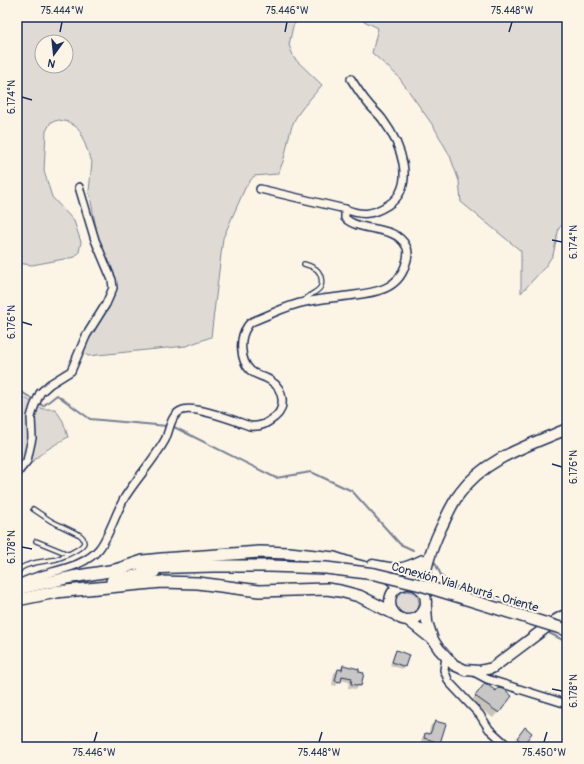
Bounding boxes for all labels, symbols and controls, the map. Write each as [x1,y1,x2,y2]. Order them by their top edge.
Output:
text: 75.444°W [40,5,84,17]
text: 75.446°W [265,5,309,17]
text: 75.448°W [491,5,534,17]
north arrow [34,34,74,74]
text: N [46,56,57,70]
text: 6.174°N [6,80,18,114]
text: 6.174°N [568,225,580,259]
text: 6.176°N [6,305,18,339]
text: 6.176°N [568,450,580,484]
text: 6.178°N [6,530,18,564]
street label: Conexión Vial Aburrá - Oriente [390,559,540,616]
text: 6.178°N [568,674,580,708]
text: 75.446°W [72,747,116,759]
text: 75.448°W [298,747,341,759]
text: 75.450°W [522,747,566,759]

